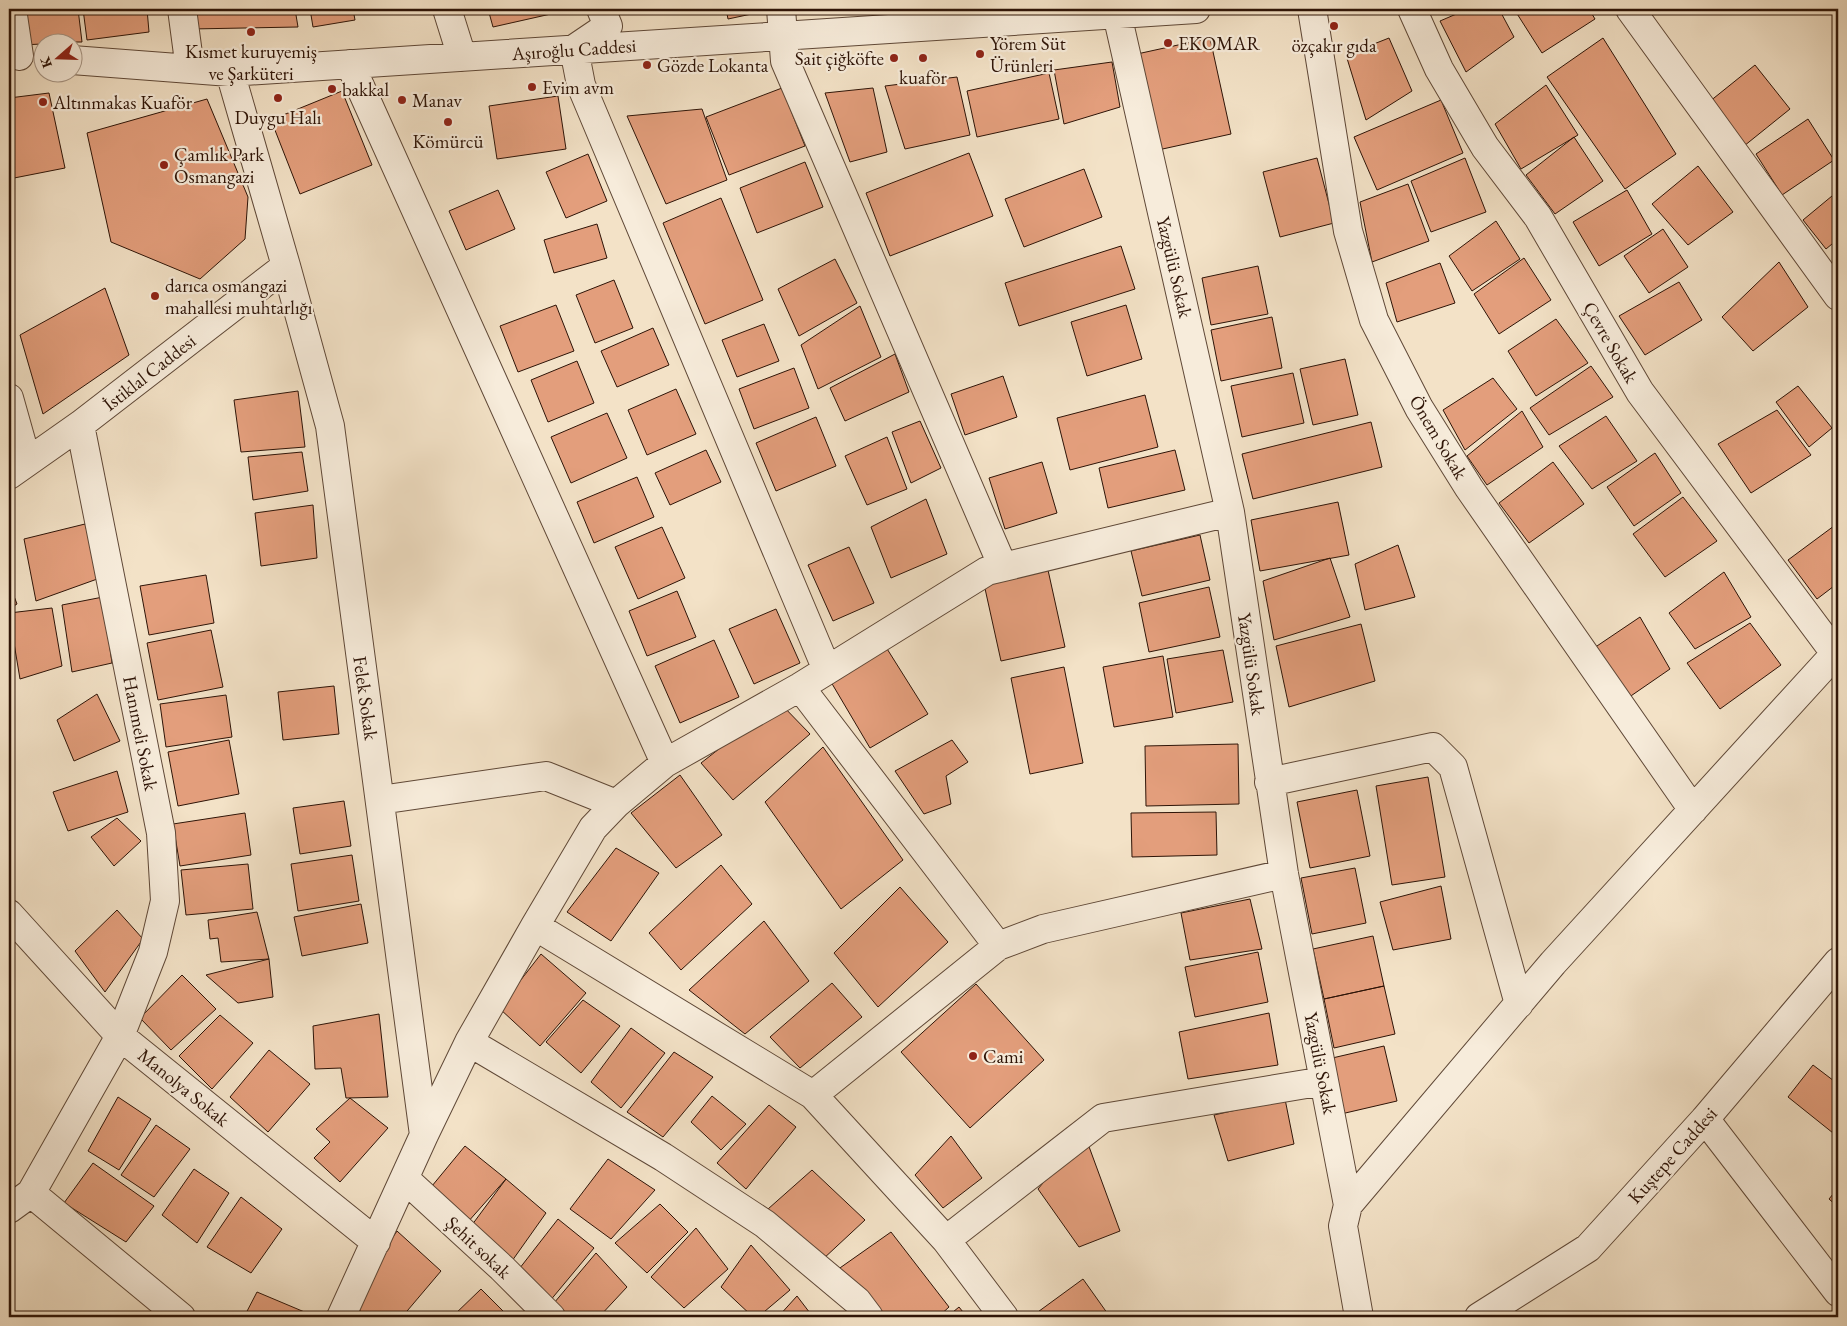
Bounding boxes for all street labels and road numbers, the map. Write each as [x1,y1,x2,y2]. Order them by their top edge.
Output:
street label: Aşıroğlu Caddesi [510,33,638,66]
street label: Yazgülü Sokak [1151,214,1199,321]
street label: Çevre Sokak [1577,297,1644,388]
street label: İstiklal Caddesi [98,328,201,416]
street label: Önem Sokak [1404,391,1474,485]
street label: Yazgülü Sokak [1232,611,1271,718]
street label: Felek Sokak [347,654,384,743]
street label: Hanımeli Sokak [117,674,164,794]
street label: Yazgülü Sokak [1298,1010,1343,1117]
street label: Manolya Sokak [133,1043,235,1133]
street label: Kuştepe Caddesi [1622,1101,1723,1209]
street label: Şehit sokak [440,1211,518,1285]

